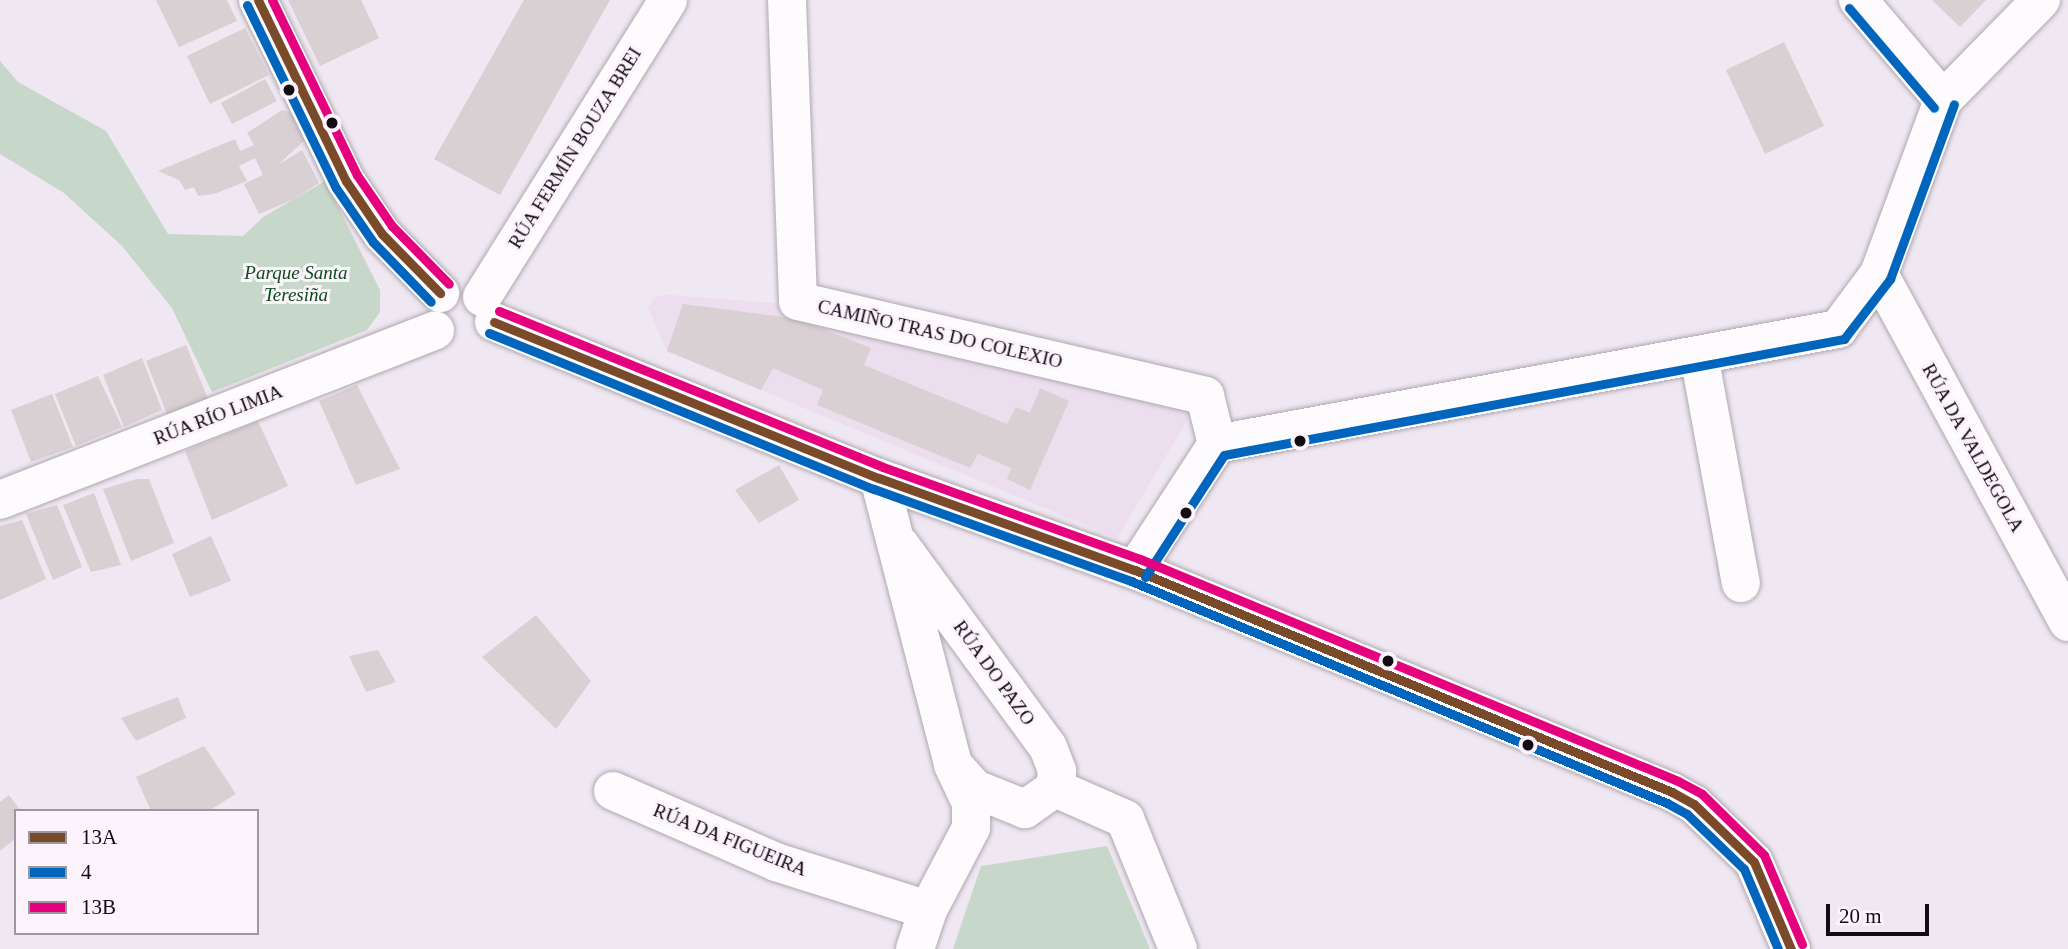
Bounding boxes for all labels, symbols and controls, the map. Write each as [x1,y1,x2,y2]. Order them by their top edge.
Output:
street label: RÚA FERMÍN BOUZA BREI [503,42,647,254]
unlabelled marker [282,83,296,97]
unlabelled marker [325,116,339,130]
park label: Parque Santa Teresiña [244,262,348,306]
street label: CAMIÑO TRAS DO COLEXIO [815,295,1065,373]
street label: RÚA DA VALDEGOLA [1917,359,2029,537]
street label: RÚA RÍO LIMIA [150,380,286,450]
unlabelled marker [1293,434,1307,448]
unlabelled marker [1179,506,1193,520]
street label: RÚA DO PAZO [948,616,1040,730]
unlabelled marker [1381,654,1395,668]
unlabelled marker [1521,738,1535,752]
street label: RÚA DA FIGUEIRA [649,798,811,882]
legend [14,809,259,935]
text: 13A [81,825,117,849]
text: 4 [81,860,92,884]
scale bar [1830,890,1933,934]
text: 13B [81,895,116,919]
text: 20 m [1839,904,1882,928]

